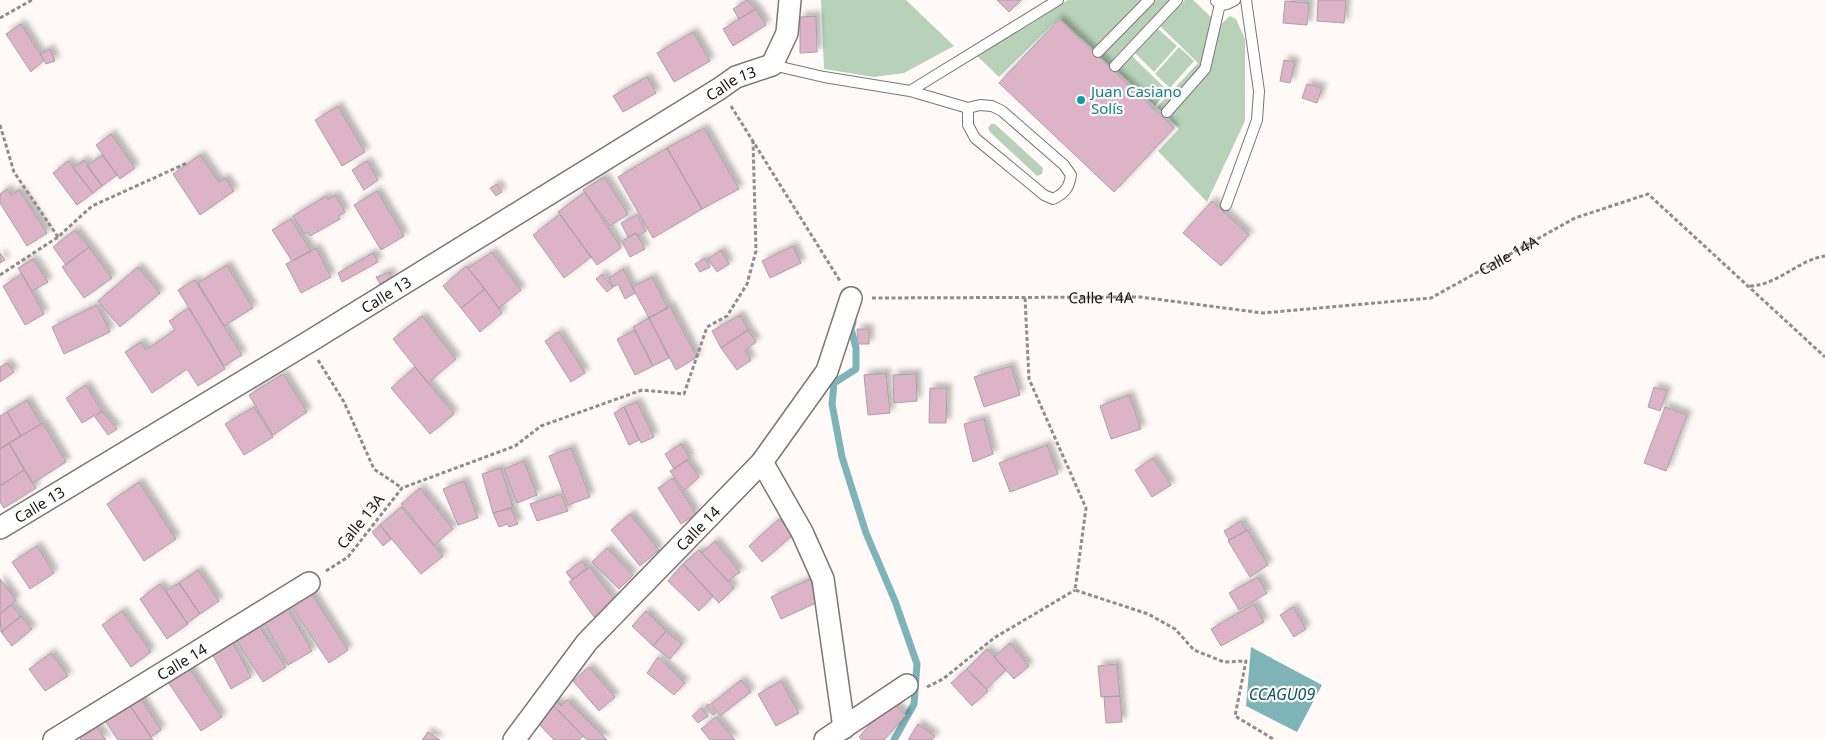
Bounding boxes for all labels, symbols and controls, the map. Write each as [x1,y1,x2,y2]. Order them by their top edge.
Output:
street label: Calle 13 [702,61,758,105]
place label: Juan Casiano Solís [1089,81,1182,118]
marker: Juan Casiano Solís [1075,94,1087,106]
street label: Calle 14A [1475,230,1542,280]
street label: Calle 13 [357,271,415,317]
street label: Calle 14A [1069,287,1134,307]
street label: Calle 13 [11,481,68,527]
street label: Calle 13A [332,489,388,552]
street label: Calle 14 [671,501,724,555]
street label: Calle 14 [153,638,211,684]
water label: CCAGU09 [1249,683,1315,705]

